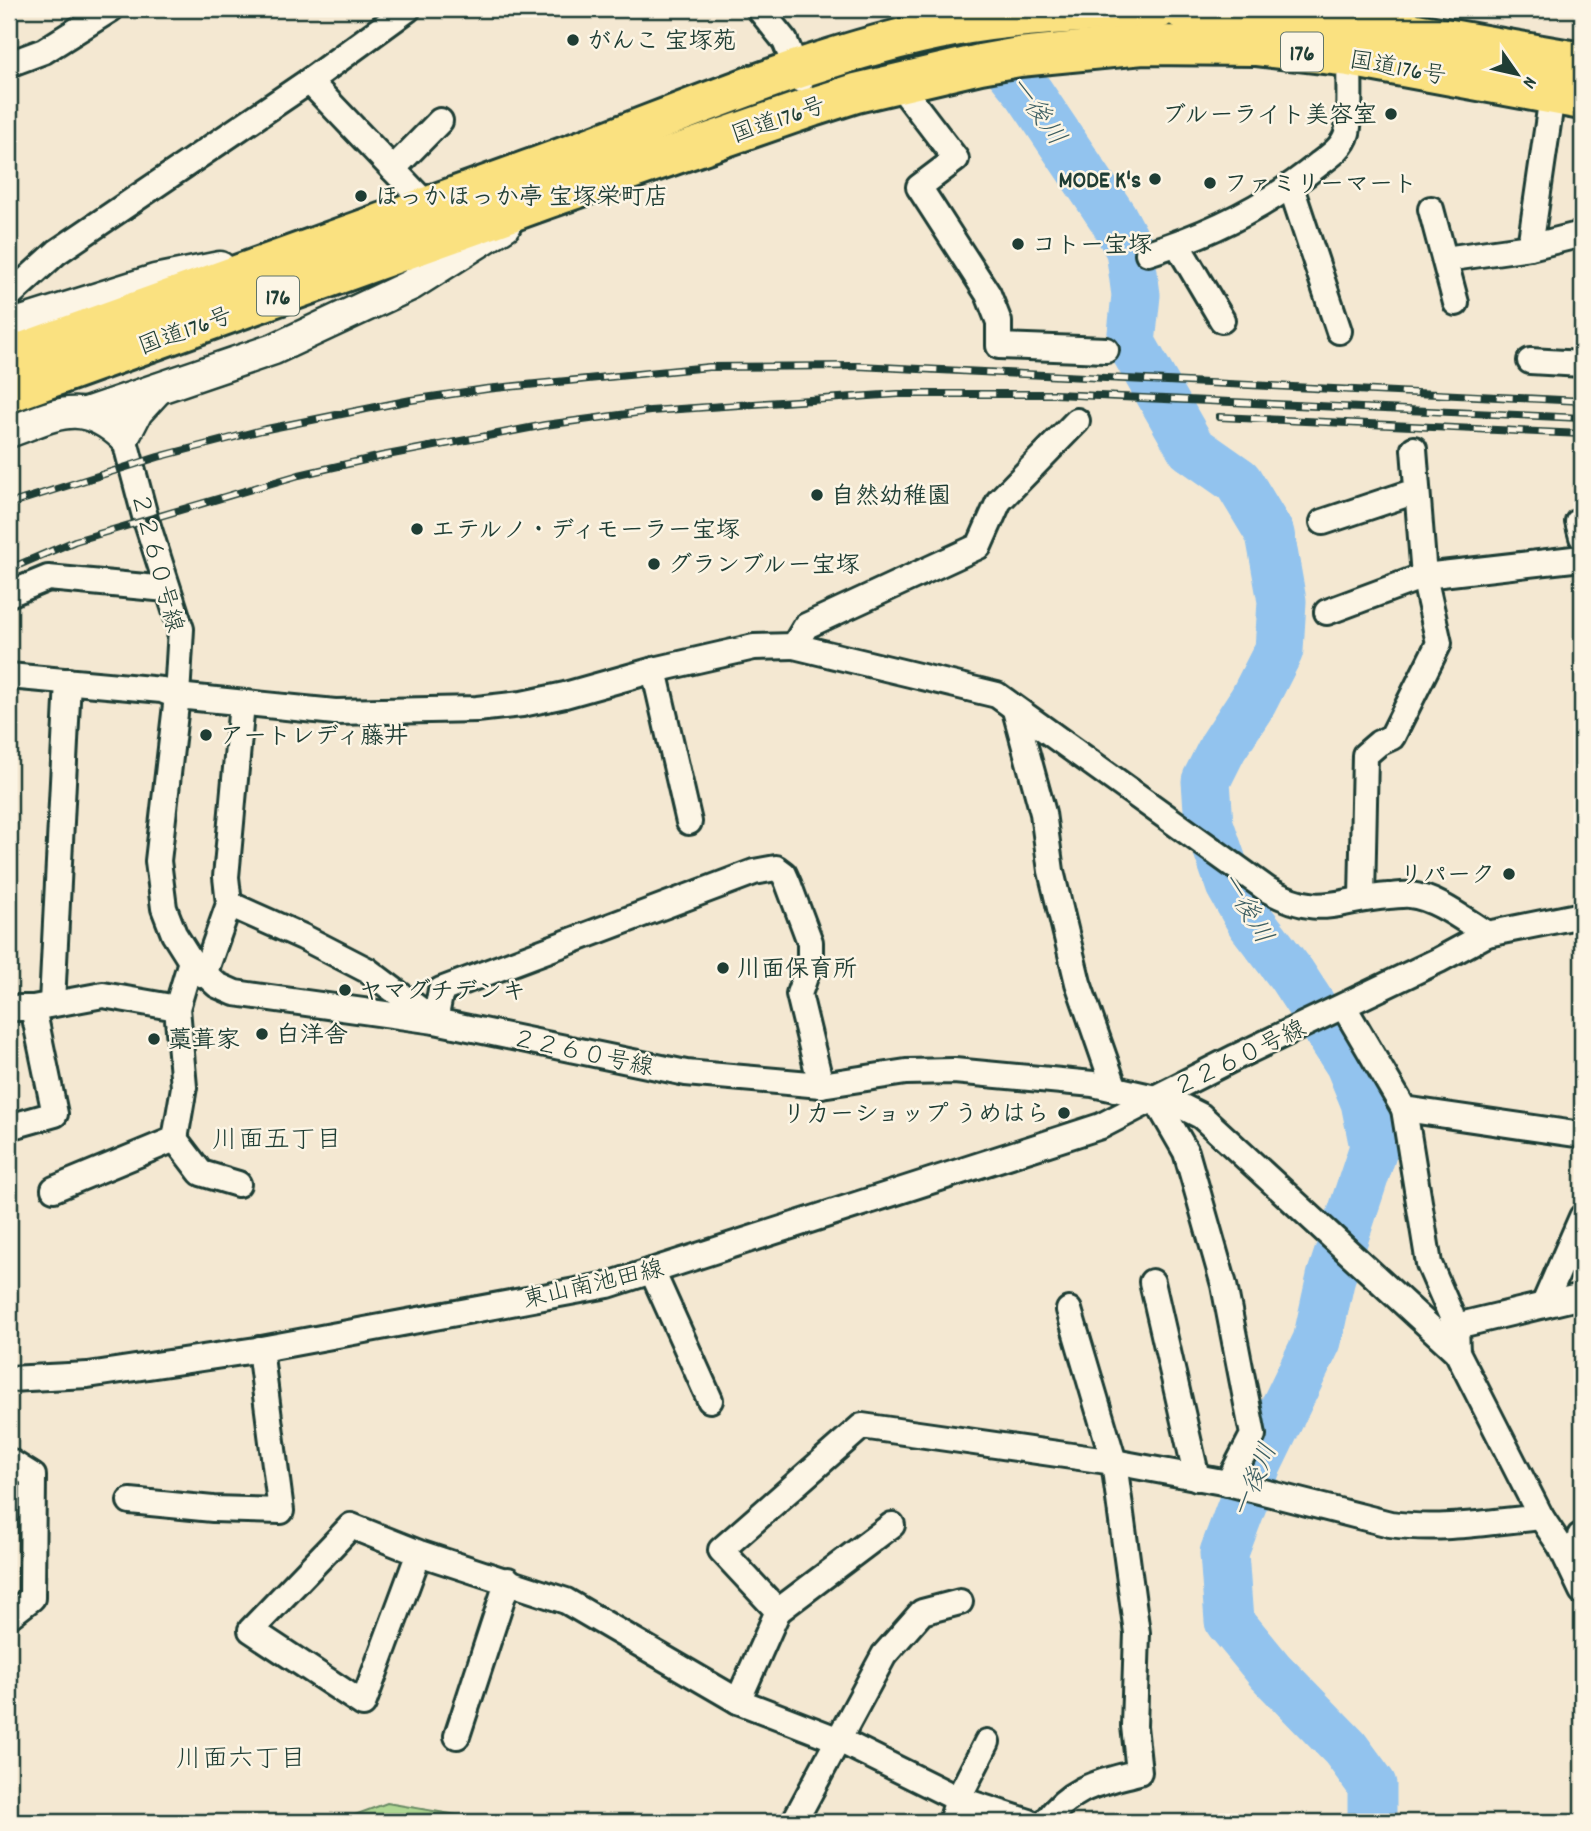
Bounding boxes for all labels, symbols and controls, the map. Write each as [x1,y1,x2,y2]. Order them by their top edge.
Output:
place label: がんこ 宝塚苑 [587,26,737,60]
marker: がんこ 宝塚苑 [565,32,581,48]
road number: 176 [1281,32,1323,72]
north arrow [1482,38,1552,108]
street label: 国道176号 [1346,45,1449,95]
water label: 一後川 [999,69,1074,155]
text: N [1514,70,1542,93]
street label: 国道176号 [727,90,831,154]
place label: ブルーライト美容室 [1162,100,1377,134]
marker: ブルーライト美容室 [1383,106,1399,122]
place label: MODE K's [1058,165,1141,199]
place label: ファミリーマート [1224,169,1417,203]
marker: MODE K's [1147,171,1163,187]
marker: ファミリーマート [1202,175,1218,191]
place label: ほっかほっか亭 宝塚栄町店 [375,182,669,216]
marker: ほっかほっか亭 宝塚栄町店 [353,188,369,204]
place label: コトー宝塚 [1032,230,1152,264]
marker: コトー宝塚 [1010,236,1026,252]
road number: 176 [257,276,299,316]
street label: 国道176号 [134,300,238,366]
place label: 自然幼稚園 [831,481,951,515]
marker: 自然幼稚園 [809,487,825,503]
street label: ２２６０号線 [120,489,190,637]
place label: エテルノ・ディモーラー宝塚 [431,515,740,549]
marker: エテルノ・ディモーラー宝塚 [409,521,425,537]
place label: グランブルー宝塚 [668,550,860,584]
marker: グランブルー宝塚 [646,556,662,572]
place label: アートレディ藤井 [220,721,408,755]
marker: アートレディ藤井 [198,727,214,743]
place label: リパーク [1399,860,1495,894]
water label: 一後川 [1209,866,1280,952]
marker: リパーク [1501,866,1517,882]
place label: 川面保育所 [737,954,857,988]
marker: 川面保育所 [715,960,731,976]
place label: ヤマグチデンキ [359,976,526,1010]
marker: ヤマグチデンキ [337,982,353,998]
street label: ２２６０号線 [1168,1013,1312,1107]
place label: 白洋舎 [276,1020,348,1054]
street label: ２２６０号線 [508,1023,656,1087]
place label: 藁葺家 [168,1025,240,1059]
marker: 白洋舎 [254,1026,270,1042]
marker: 藁葺家 [146,1031,162,1047]
place label: リカーショップ うめはら [782,1099,1050,1133]
marker: リカーショップ うめはら [1056,1105,1072,1121]
district label: 川面五丁目 [212,1123,342,1160]
street label: 東山南池田線 [520,1253,668,1319]
water label: 一後川 [1224,1438,1288,1525]
district label: 川面六丁目 [176,1742,306,1779]

